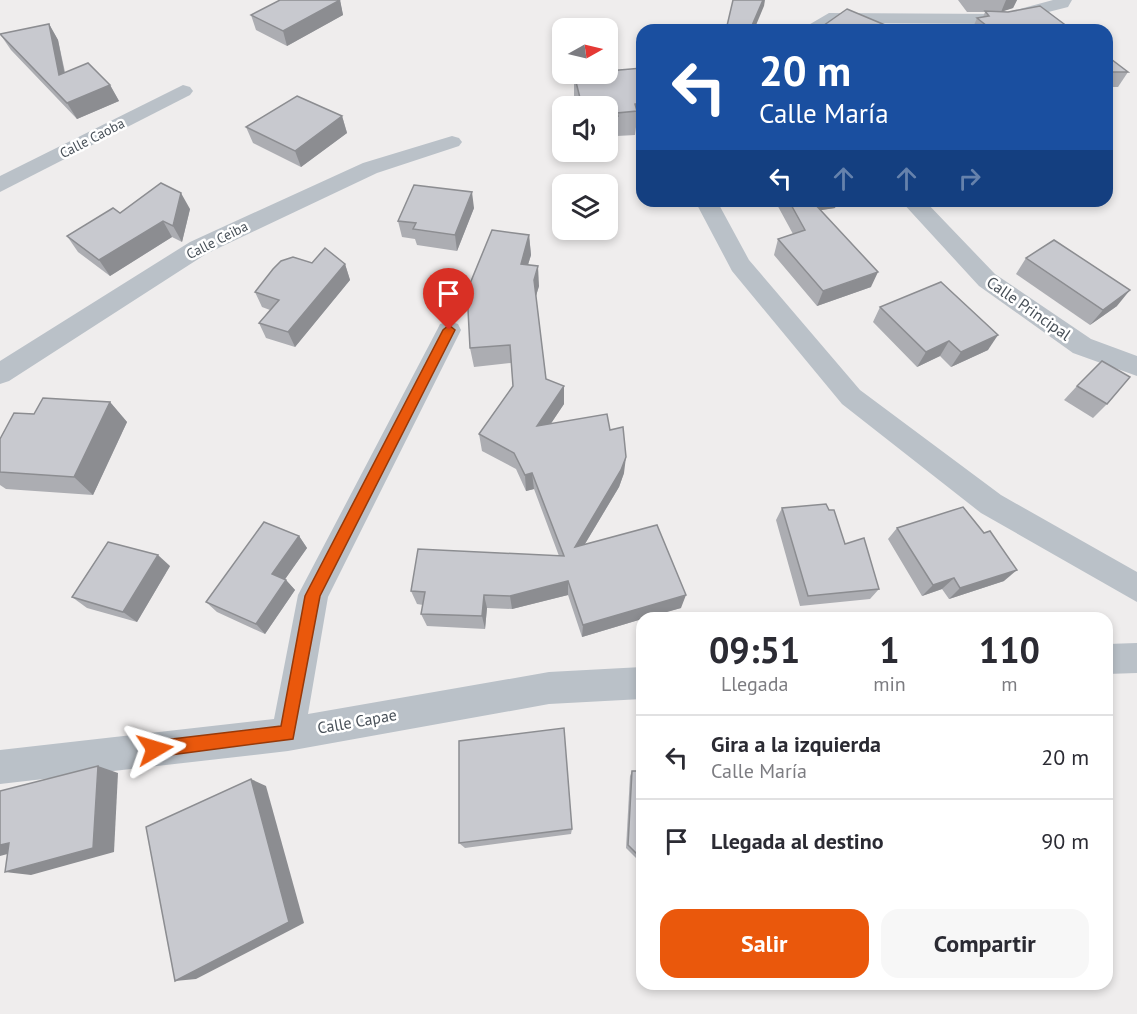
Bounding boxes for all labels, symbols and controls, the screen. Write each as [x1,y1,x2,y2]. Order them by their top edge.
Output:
north arrow [552,18,618,84]
map controls [552,18,618,240]
text: 20 m [759,43,851,98]
icon: left [660,48,738,126]
button: sound [552,96,618,162]
text: Calle María [759,96,889,130]
street label: Calle Caoba [57,114,128,162]
icon: left [764,162,797,195]
icon: ahead [827,162,860,195]
icon: ahead [890,162,923,195]
icon: right [953,162,986,195]
button: layers [552,174,618,240]
street label: Calle Ceiba [183,217,251,263]
pin [423,268,474,330]
street label: Calle Principal [983,272,1075,345]
icon: arrive [432,277,465,310]
text: 09:51 [709,626,800,673]
text: 1 [879,626,900,673]
text: 110 [979,626,1040,673]
text: Llegada [721,671,788,697]
text: min [873,671,906,697]
text: m [1001,671,1018,697]
street label: Calle Capae [316,704,398,738]
position arrow [123,717,187,781]
text: Gira a la izquierda [711,730,881,758]
icon: left [660,741,693,774]
text: 20 m [1041,743,1089,771]
text: Calle María [711,758,807,784]
icon: arrive [660,825,693,858]
text: Llegada al destino [711,827,884,855]
text: 90 m [1041,827,1089,855]
button: Salir [660,909,869,978]
button: Compartir [881,909,1089,978]

